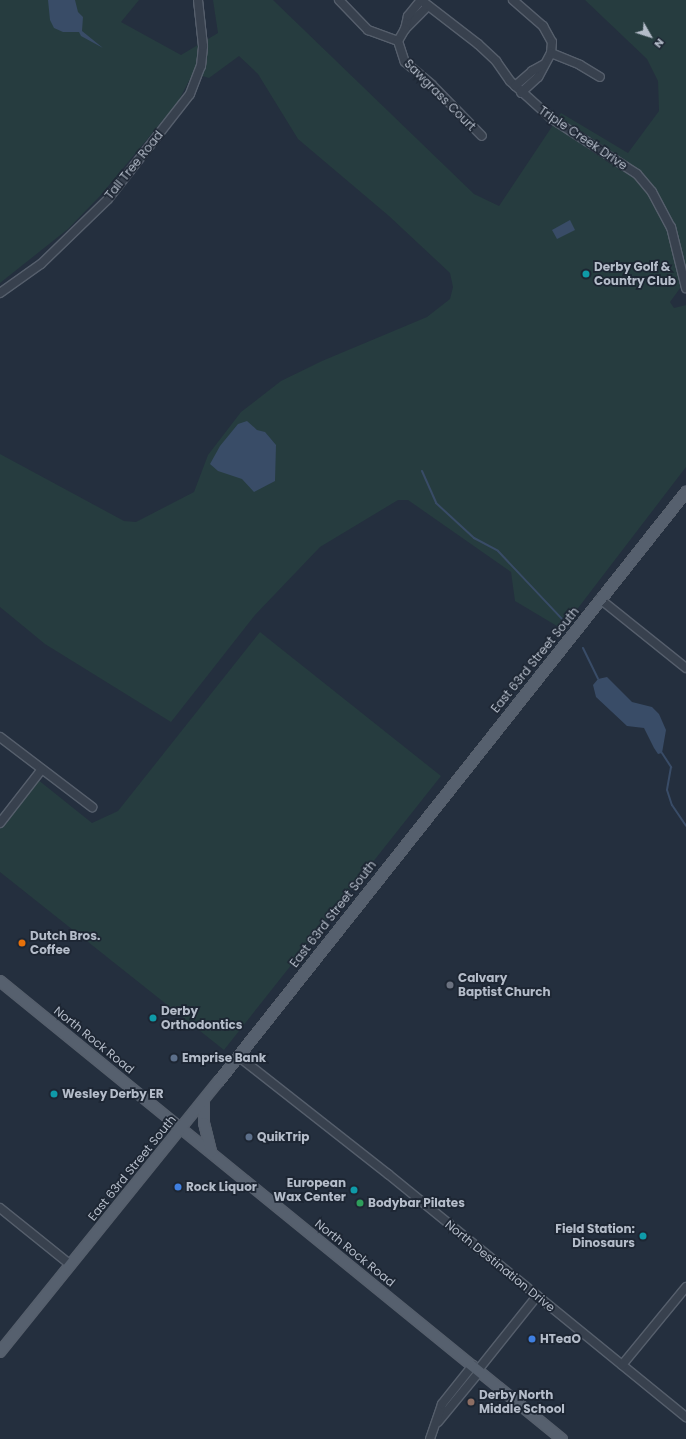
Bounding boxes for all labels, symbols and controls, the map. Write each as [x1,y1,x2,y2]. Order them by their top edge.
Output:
north arrow [630,16,670,56]
text: N [651,35,668,52]
street label: Sawgrass Court [401,56,479,134]
street label: Triple Creek Drive [536,103,630,173]
street label: Tall Tree Road [102,128,166,202]
place label: Derby Golf & Country Club [594,260,676,288]
marker: Derby Golf & Country Club [581,269,591,279]
street label: East 63rd Street South [488,604,582,716]
street label: East 63rd Street South [287,858,379,970]
place label: Dutch Bros. Coffee [30,929,100,957]
marker: Dutch Bros. Coffee [17,938,27,948]
place label: Calvary Baptist Church [458,971,551,999]
marker: Calvary Baptist Church [445,980,455,990]
street label: North Rock Road [51,1003,137,1077]
place label: Derby Orthodontics [161,1004,242,1032]
marker: Derby Orthodontics [148,1013,158,1023]
place label: Emprise Bank [182,1051,266,1065]
marker: Emprise Bank [169,1053,179,1063]
place label: Wesley Derby ER [62,1087,164,1101]
marker: Wesley Derby ER [49,1089,59,1099]
street label: East 63rd Street South [85,1112,179,1224]
place label: QuikTrip [257,1130,309,1144]
marker: QuikTrip [244,1132,254,1142]
place label: European Wax Center [274,1176,346,1204]
place label: Rock Liquor [186,1180,257,1194]
marker: Rock Liquor [173,1182,183,1192]
marker: European Wax Center [349,1185,359,1195]
place label: Bodybar Pilates [368,1196,465,1210]
marker: Bodybar Pilates [355,1198,365,1208]
street label: North Rock Road [312,1216,398,1290]
street label: North Destination Drive [442,1217,558,1315]
place label: Field Station: Dinosaurs [555,1222,635,1250]
marker: Field Station: Dinosaurs [638,1231,648,1241]
place label: HTeaO [540,1332,581,1346]
marker: HTeaO [527,1334,537,1344]
place label: Derby North Middle School [479,1388,565,1416]
marker: Derby North Middle School [466,1397,476,1407]

